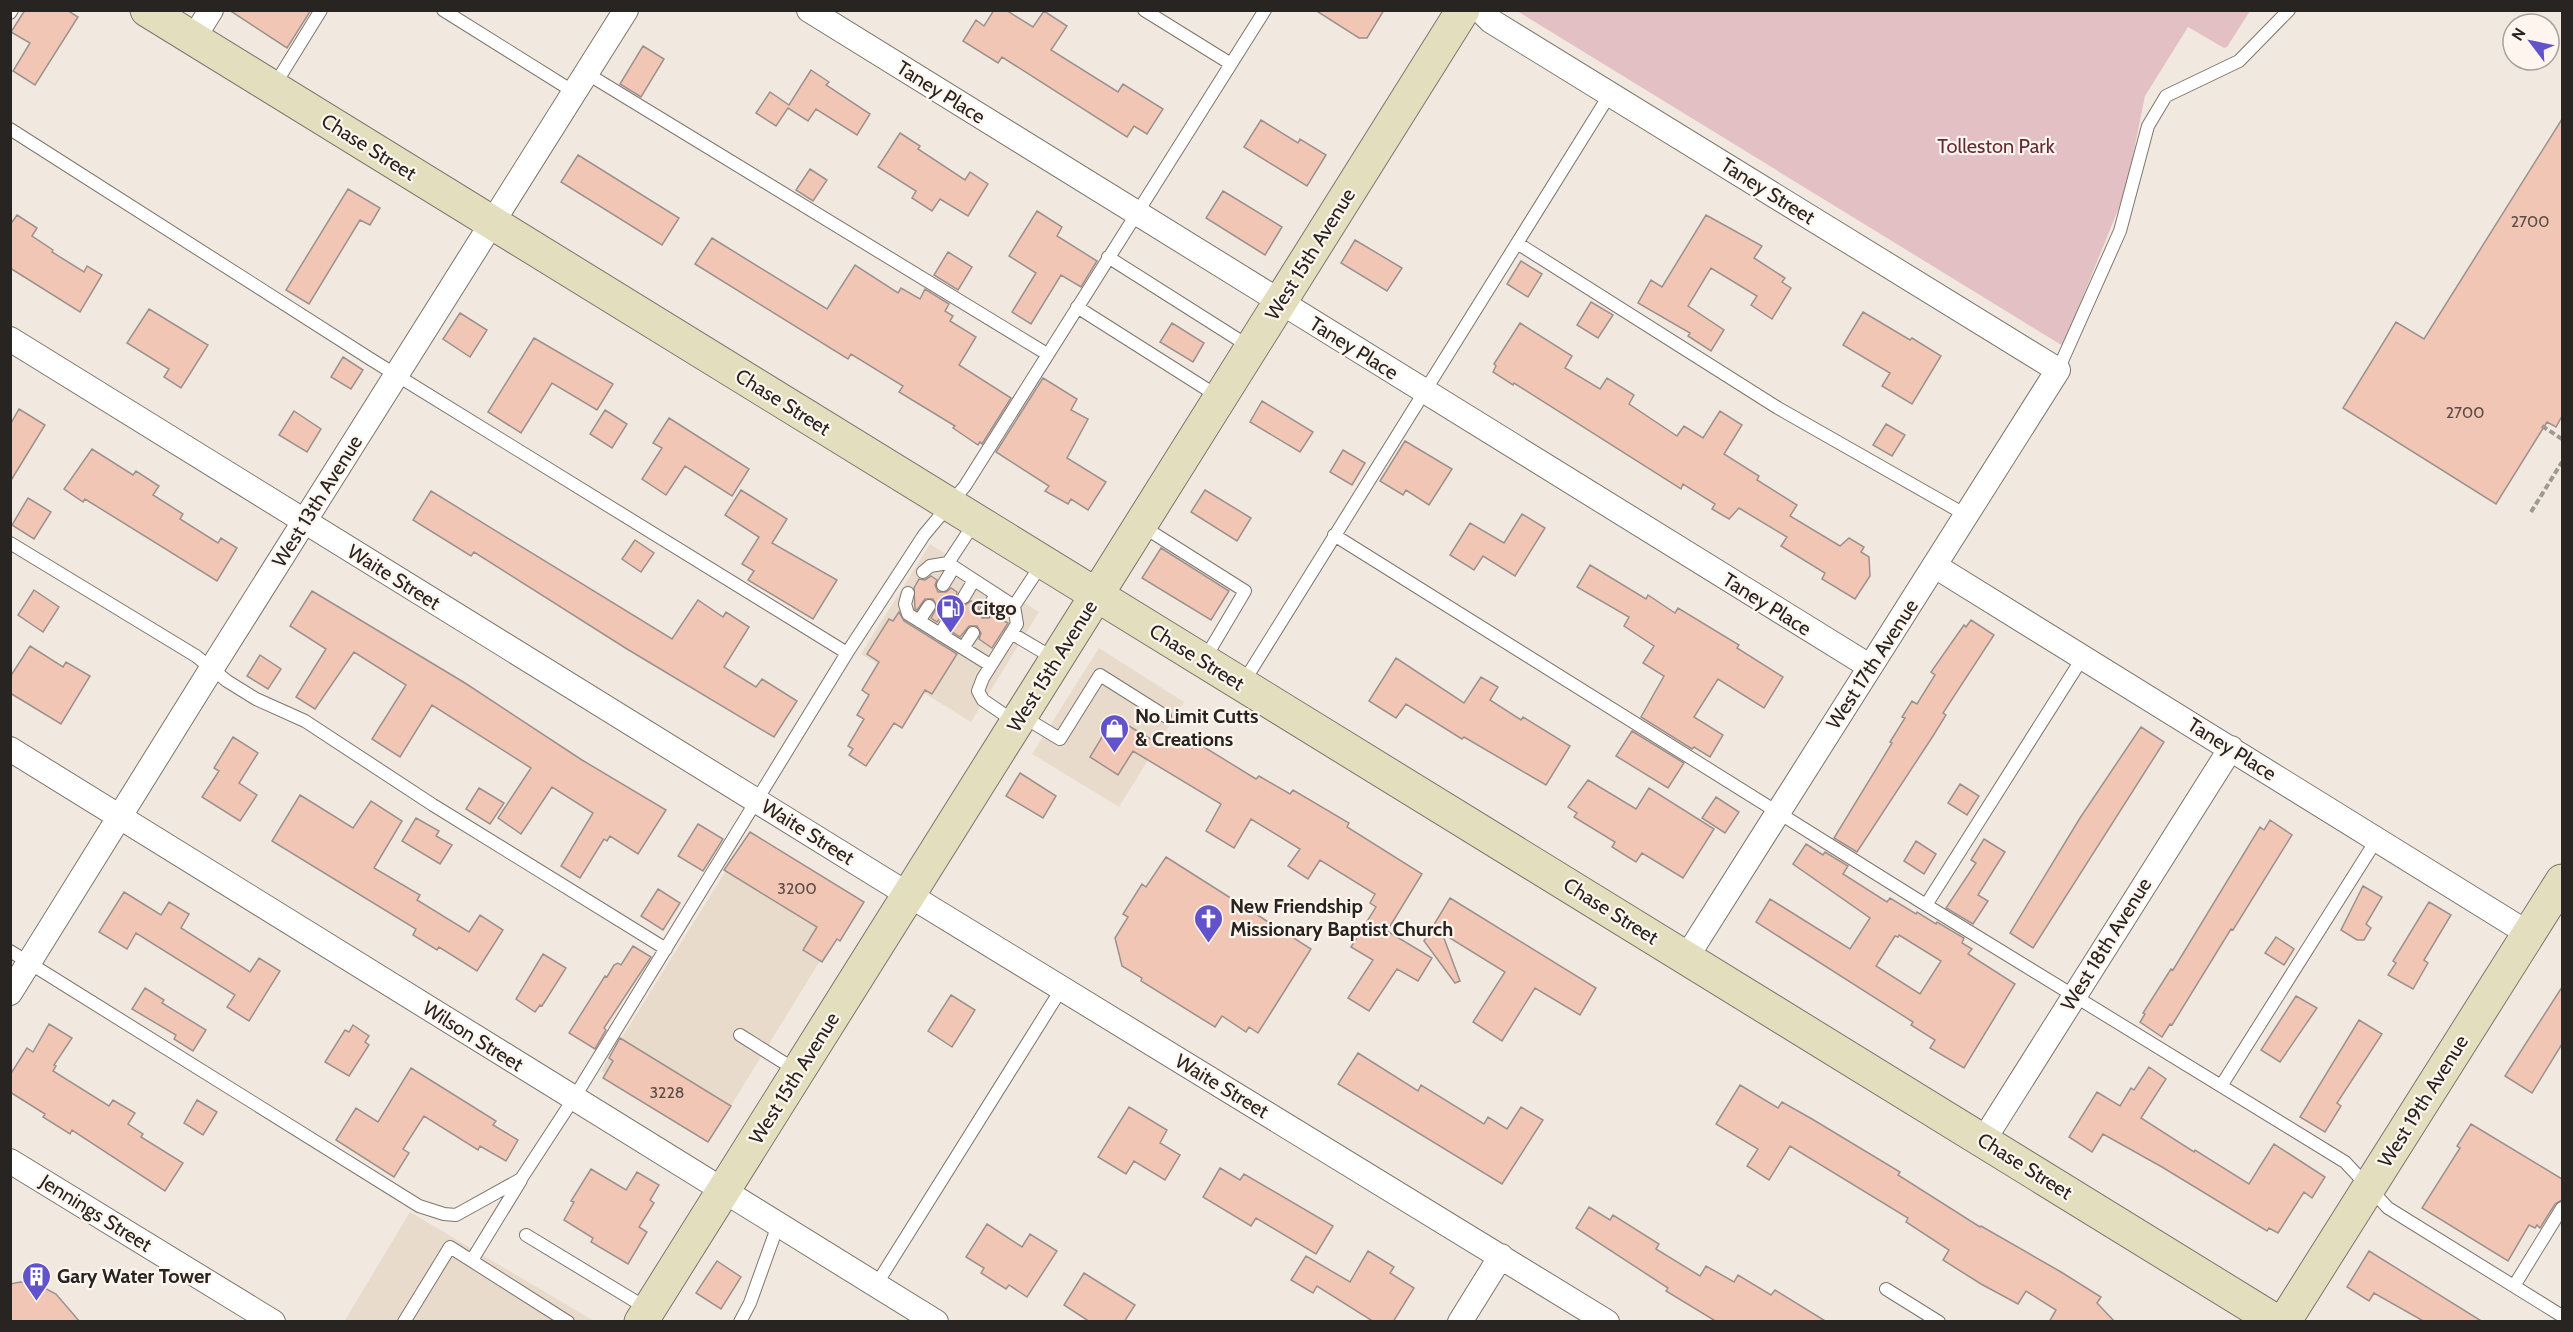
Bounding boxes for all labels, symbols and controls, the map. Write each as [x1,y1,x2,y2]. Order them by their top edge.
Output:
north arrow [2501,12,2561,72]
text: N [2508,24,2530,44]
street label: Taney Place [892,55,990,129]
street label: Chase Street [317,108,421,186]
park label: Tolleston Park [1937,134,2055,158]
street label: Taney Street [1717,153,1820,229]
street label: West 15th Avenue [1260,184,1360,324]
house number: 2700 [2511,212,2549,231]
street label: Taney Place [1305,311,1403,385]
street label: Chase Street [731,363,835,441]
house number: 2700 [2446,403,2484,422]
street label: West 13th Avenue [267,431,367,571]
street label: Waite Street [343,539,445,615]
street label: Taney Place [1718,567,1816,641]
fuel station icon: Citgo [934,592,966,634]
street label: West 17th Avenue [1821,595,1923,733]
place label: Citgo [971,596,1017,620]
street label: West 15th Avenue [1002,596,1102,736]
street label: Chase Street [1145,618,1249,696]
place label: No Limit Cutts & Creations [1135,704,1258,751]
shop icon: No Limit Cutts & Creations [1098,712,1130,754]
street label: Taney Place [2183,712,2281,786]
street label: Waite Street [757,794,859,870]
street label: Chase Street [1559,872,1663,950]
street label: West 18th Avenue [2056,873,2156,1015]
house number: 3200 [777,879,817,898]
place label: New Friendship Missionary Baptist Church [1230,894,1453,941]
church icon: New Friendship Missionary Baptist Church [1193,902,1225,944]
street label: Wilson Street [418,996,528,1077]
street label: West 15th Avenue [744,1008,844,1148]
street label: West 19th Avenue [2373,1030,2473,1172]
street label: Waite Street [1171,1049,1273,1123]
house number: 3228 [649,1083,685,1102]
street label: Chase Street [1973,1127,2077,1205]
street label: Jennings Street [35,1169,156,1257]
building icon: Gary Water Tower [20,1260,52,1302]
place label: Gary Water Tower [57,1264,211,1288]

